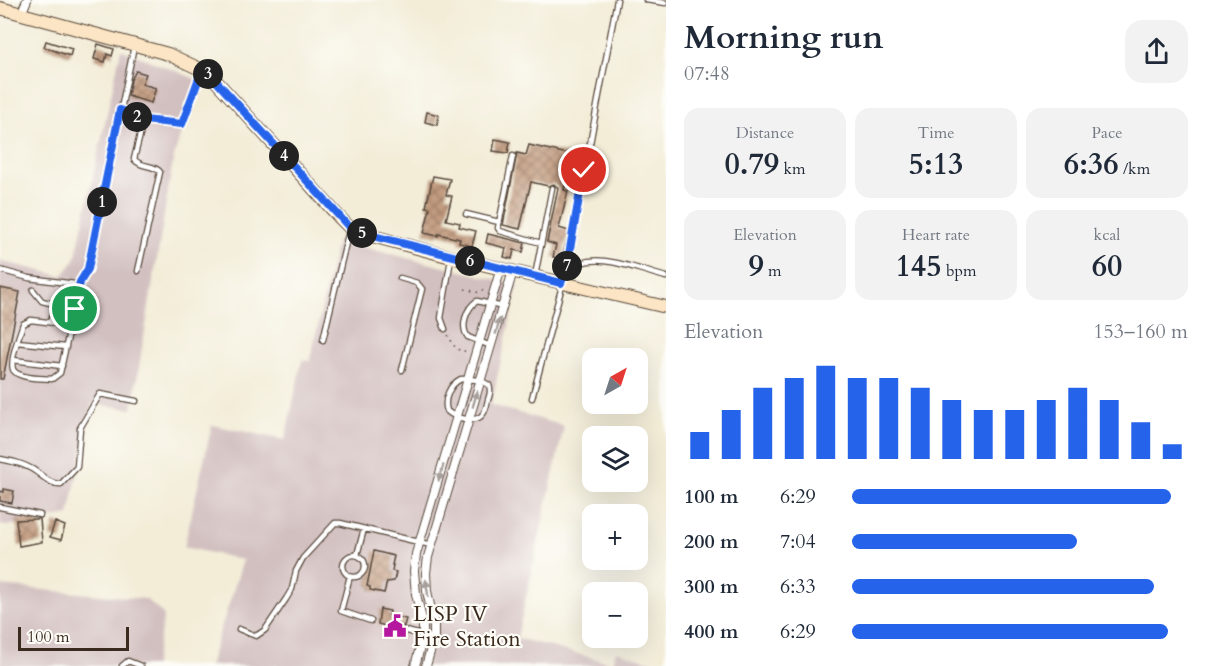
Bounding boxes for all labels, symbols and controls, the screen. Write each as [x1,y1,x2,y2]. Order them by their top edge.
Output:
text: Morning run [684,15,884,60]
button: share [1125,20,1188,83]
pin: 3 [193,59,223,89]
text: 07:48 [684,60,730,87]
text: 3 [204,63,212,85]
pin: 2 [122,102,152,132]
text: 2 [133,106,141,128]
text: Distance [736,122,794,144]
text: Time [917,122,955,144]
text: Pace [1092,122,1122,144]
pin: 4 [269,141,299,171]
pin [558,144,609,195]
text: 0.79 [724,144,779,185]
text: 5:13 [909,144,963,185]
text: 6:36 [1064,144,1119,185]
text: 4 [280,145,288,167]
icon: check [567,153,600,186]
text: km [779,158,806,180]
text: /km [1119,158,1150,180]
pin: 1 [87,187,117,217]
text: 1 [98,191,106,213]
pin: 5 [347,218,377,248]
text: 5 [358,222,366,244]
text: Elevation [733,224,797,246]
text: Heart rate [902,224,970,246]
text: kcal [1094,224,1120,246]
pin: 6 [455,246,485,276]
text: 9 [748,246,764,287]
text: 145 [895,246,942,287]
text: 60 [1092,246,1122,287]
text: 6 [466,250,474,272]
pin: 7 [552,251,582,281]
text: 7 [563,255,571,277]
text: m [764,260,782,282]
text: bpm [942,260,977,282]
pin [49,283,100,334]
icon: arrive [58,292,91,325]
one-way arrow [494,317,503,335]
text: Elevation [684,318,763,345]
text: 153–160 m [1093,318,1188,345]
north arrow [582,348,648,414]
map controls [582,348,648,648]
one-way arrow [471,390,480,408]
button: layers [582,426,648,492]
one-way arrow [436,465,445,483]
text: 100 m [684,483,739,510]
text: 6:29 [780,483,816,510]
button: + [582,504,648,570]
text: 200 m [684,528,739,555]
text: 7:04 [780,528,816,555]
text: 300 m [684,573,739,600]
text: 6:33 [780,573,816,600]
one-way arrow [423,578,432,597]
button: − [582,582,648,648]
place label: LISP IV Fire Station [413,599,521,654]
public building icon: LISP IV Fire Station [382,613,408,639]
text: 400 m [684,618,739,645]
text: 6:29 [780,618,816,645]
scale bar [18,624,129,652]
text: 100 m [27,626,69,648]

